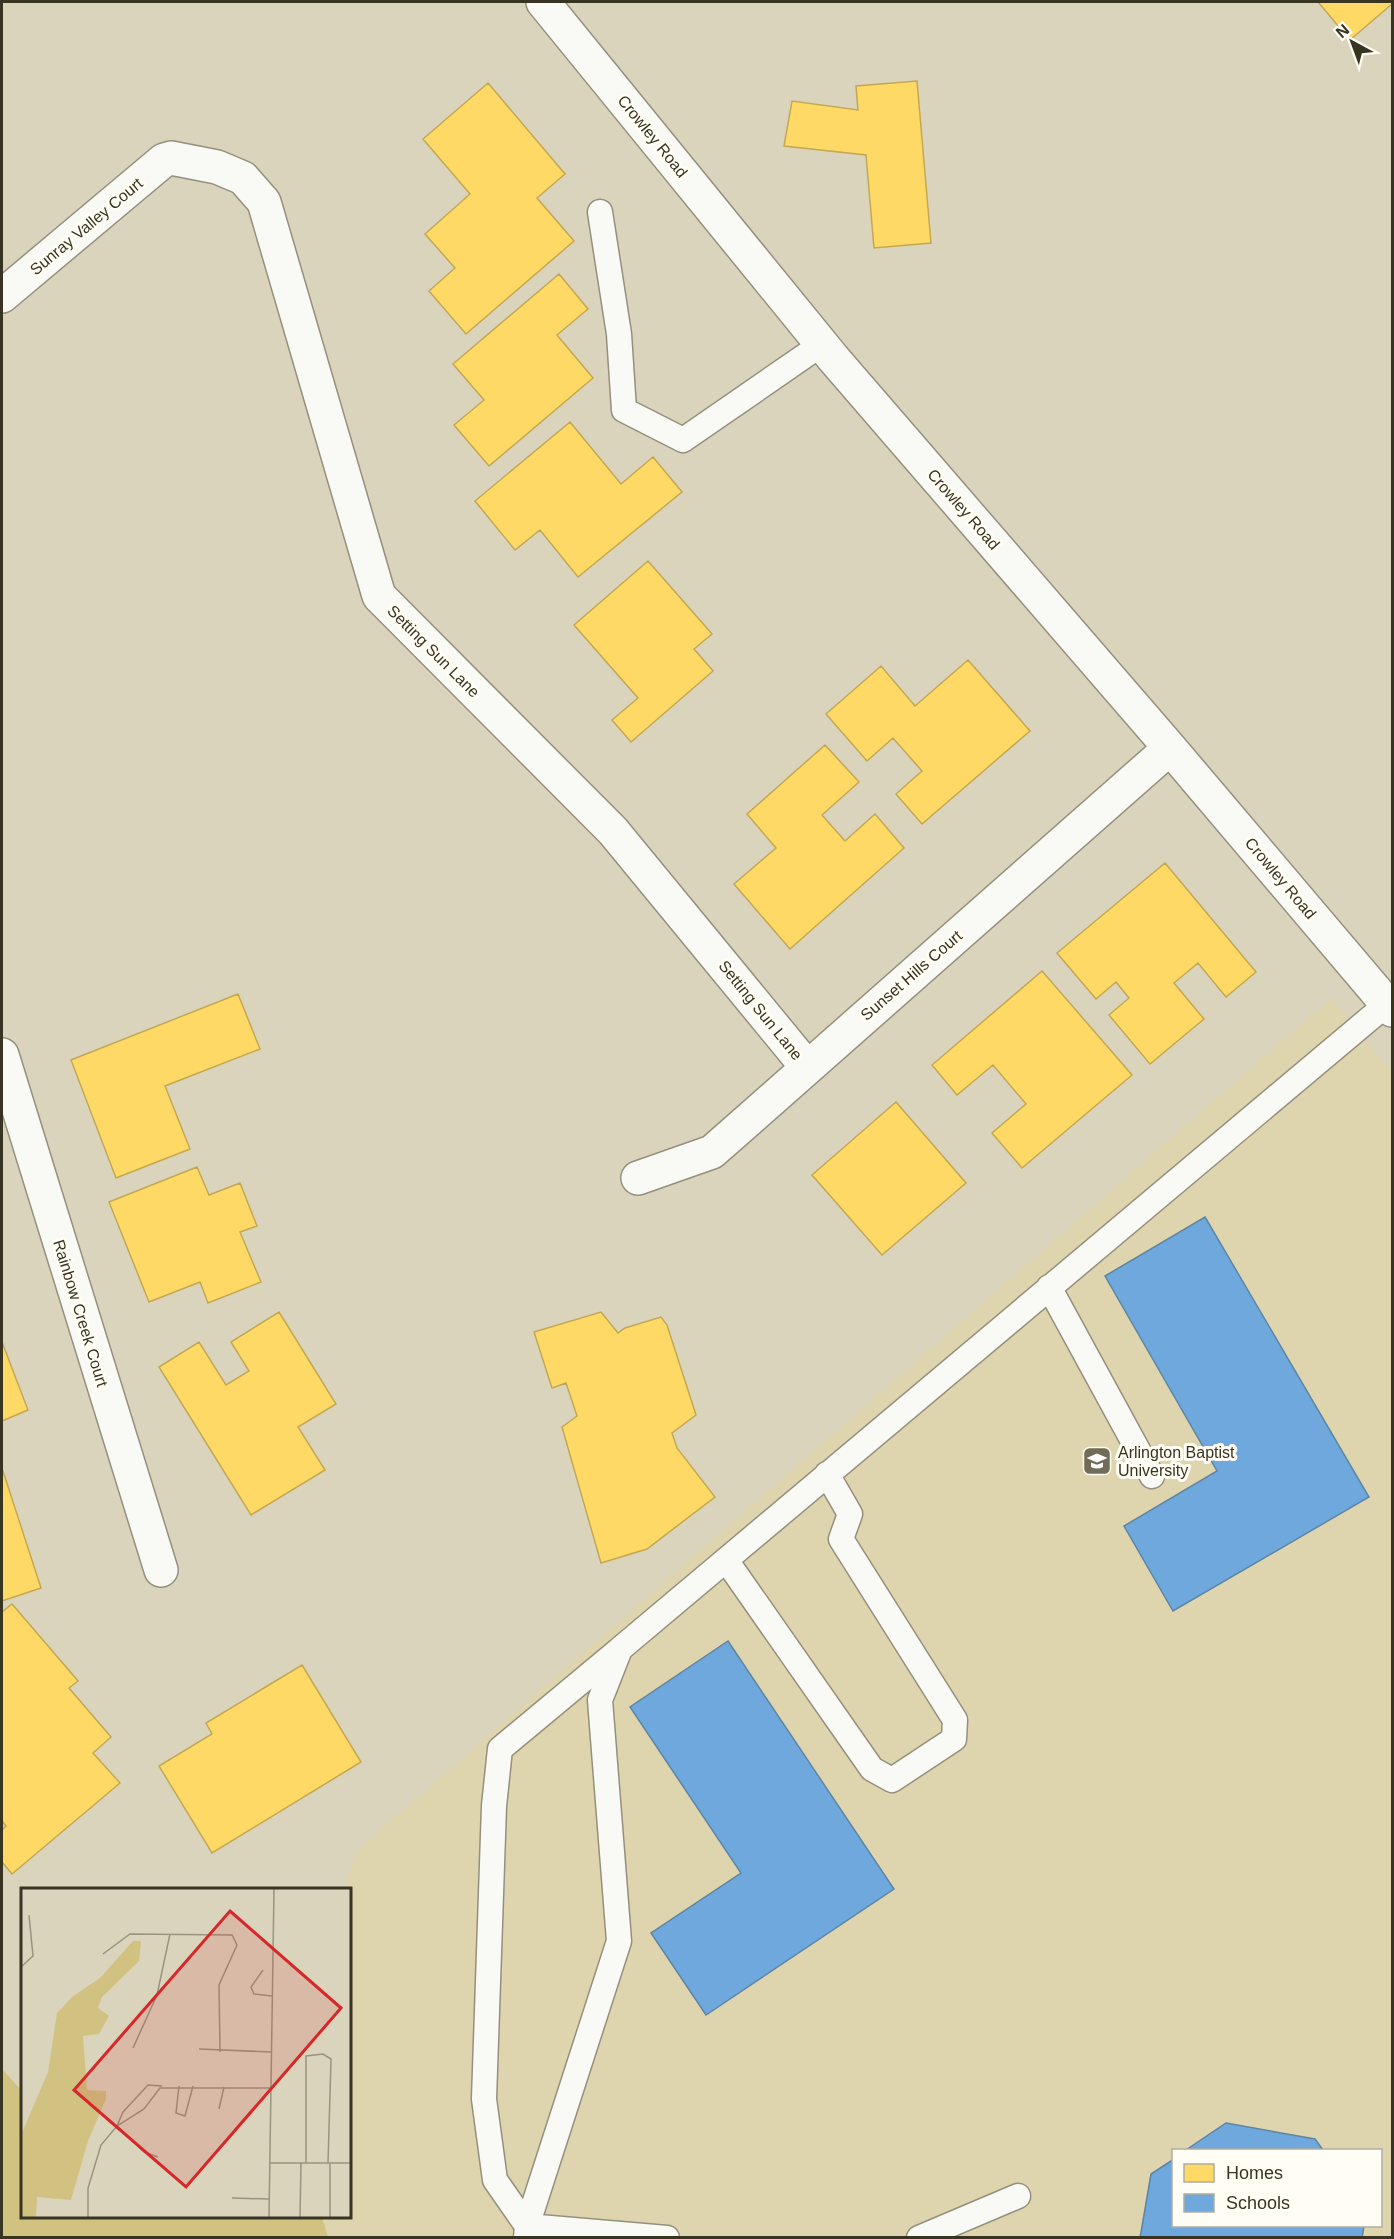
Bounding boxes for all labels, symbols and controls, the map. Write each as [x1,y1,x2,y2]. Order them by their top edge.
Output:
north arrow [1322,12,1382,72]
text: N [1333,21,1352,41]
street label: Crowley Road [614,92,691,181]
street label: Sunray Valley Court [27,174,146,278]
street label: Crowley Road [924,466,1003,553]
street label: Setting Sun Lane [384,602,483,701]
street label: Crowley Road [1242,834,1319,922]
street label: Sunset Hills Court [857,927,966,1024]
street label: Setting Sun Lane [715,957,806,1063]
street label: Rainbow Creek Court [50,1238,111,1389]
place label: Arlington Baptist University [1118,1444,1235,1479]
school or university icon: Arlington Baptist University [1081,1445,1113,1477]
inset map [21,1888,351,2218]
legend [1172,2149,1382,2227]
text: Homes [1226,2163,1283,2183]
text: Schools [1226,2193,1290,2213]

